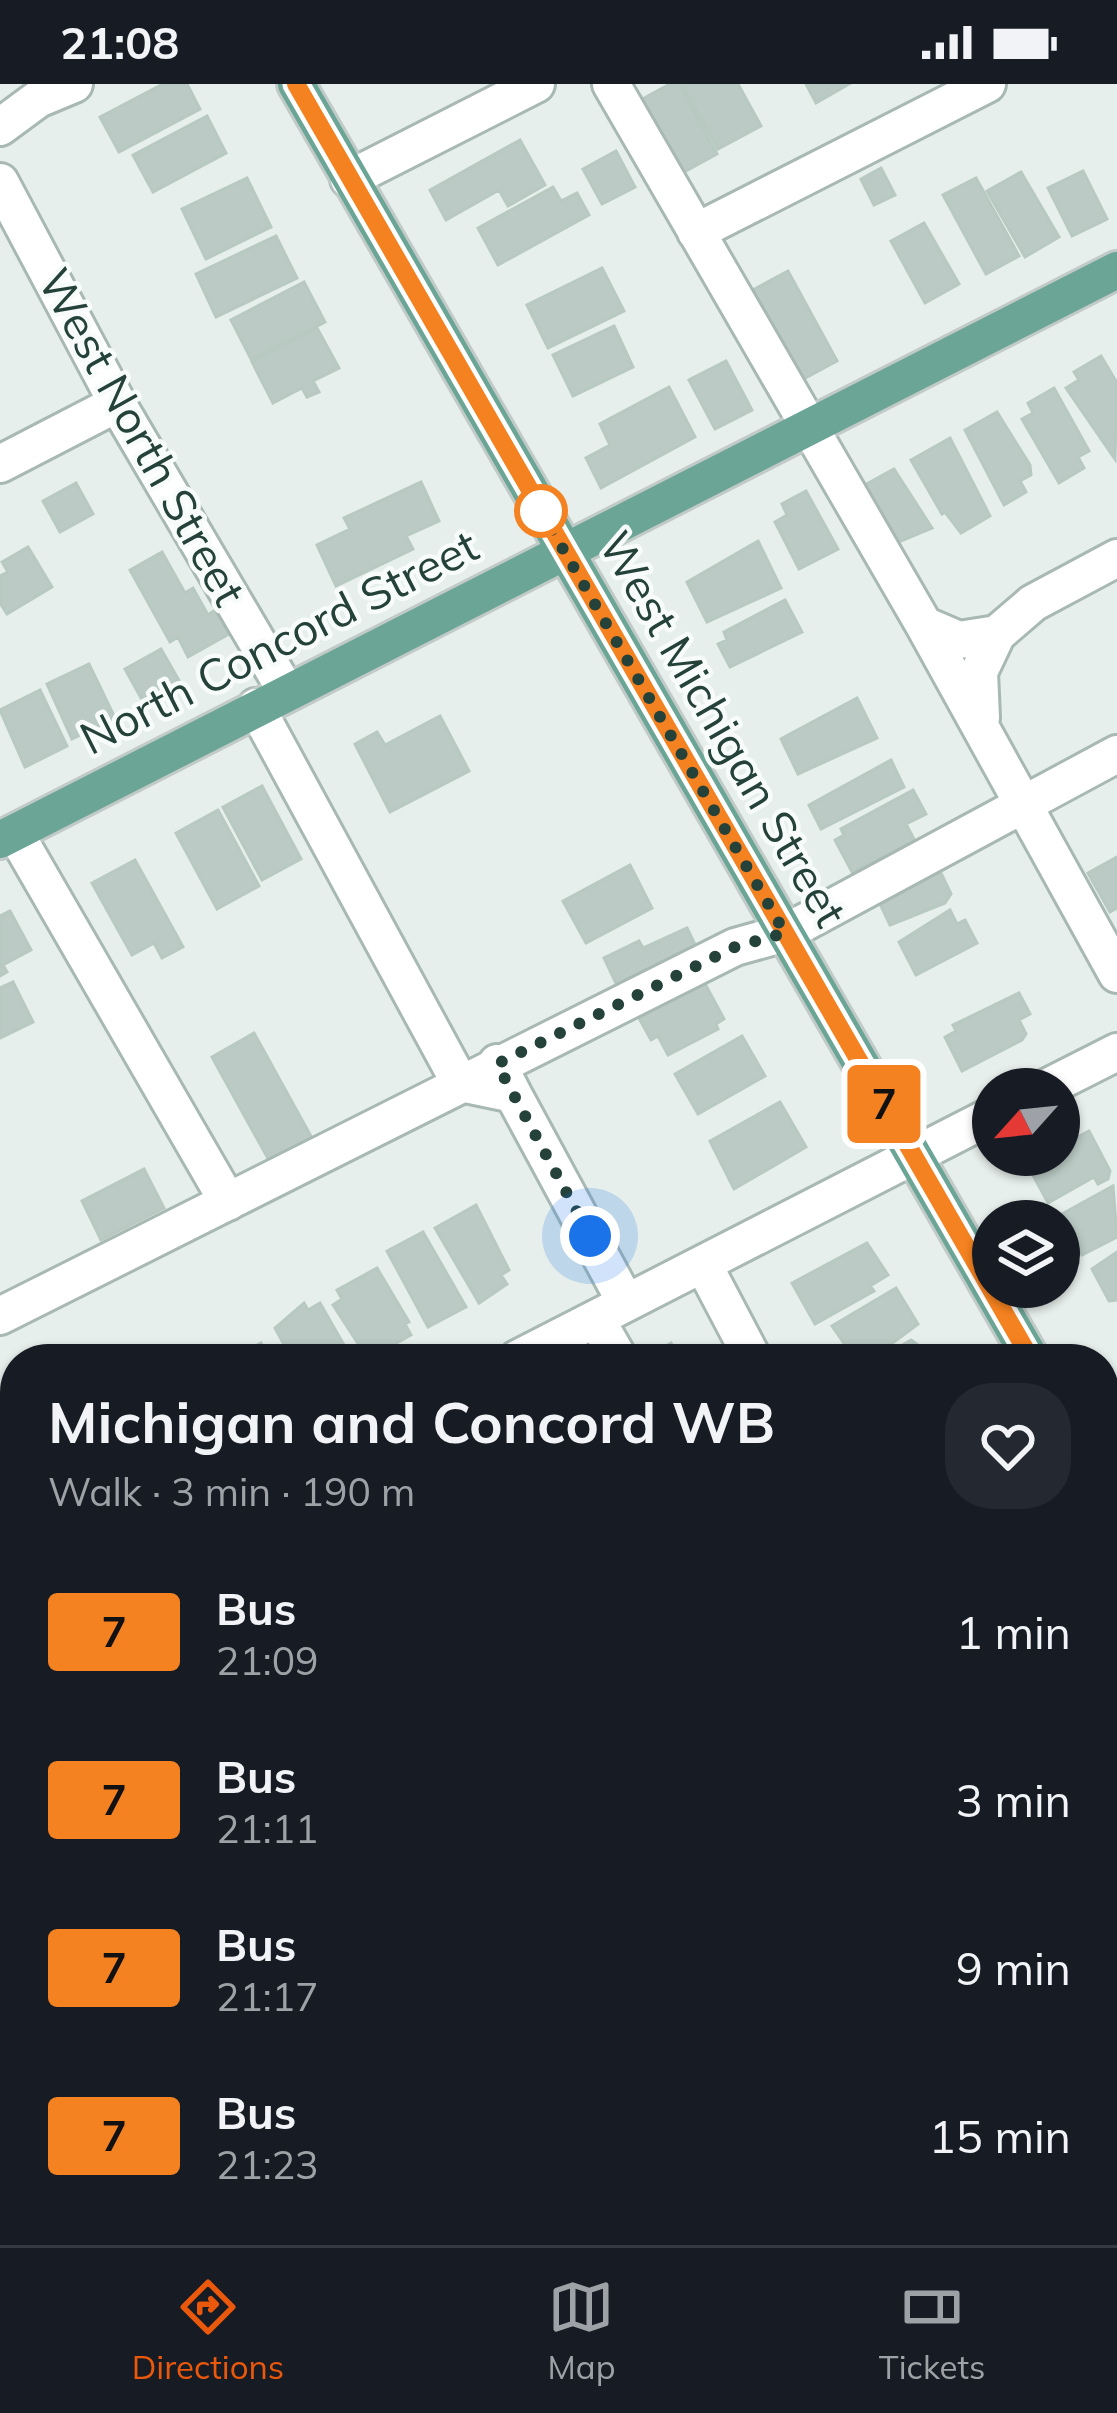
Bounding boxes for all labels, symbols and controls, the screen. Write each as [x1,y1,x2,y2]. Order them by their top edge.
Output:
text: 21:08 [60,14,179,70]
street label: West North Street [27,258,259,615]
unlabelled marker [516,486,566,536]
street label: North Concord Street [70,517,487,766]
street label: West Michigan Street [588,521,860,936]
line badge: 7 [845,1065,923,1143]
north arrow [972,1068,1080,1176]
map controls [972,1068,1080,1308]
text: 7 [871,1077,897,1130]
button: layers [972,1200,1080,1308]
your location [560,1206,620,1266]
button: heart [945,1383,1071,1509]
text: Michigan and Concord WB [48,1386,775,1457]
text: Walk · 3 min · 190 m [48,1467,415,1516]
text: Bus [216,1580,296,1636]
text: 1 min [956,1604,1071,1660]
text: 7 [101,1605,127,1658]
text: 21:09 [216,1636,319,1685]
text: Bus [216,1748,296,1804]
text: 3 min [956,1772,1071,1828]
text: 7 [101,1773,127,1826]
text: 21:11 [216,1804,319,1853]
text: Bus [216,1916,296,1972]
text: 9 min [956,1940,1071,1996]
text: 7 [101,1941,127,1994]
text: 21:17 [216,1972,319,2021]
text: Bus [216,2084,296,2140]
text: 15 min [929,2108,1071,2164]
text: 7 [101,2109,127,2162]
text: 21:23 [216,2140,319,2189]
tab: Directions [132,2274,284,2387]
tab: Map [548,2274,615,2387]
tab: Tickets [879,2274,985,2387]

